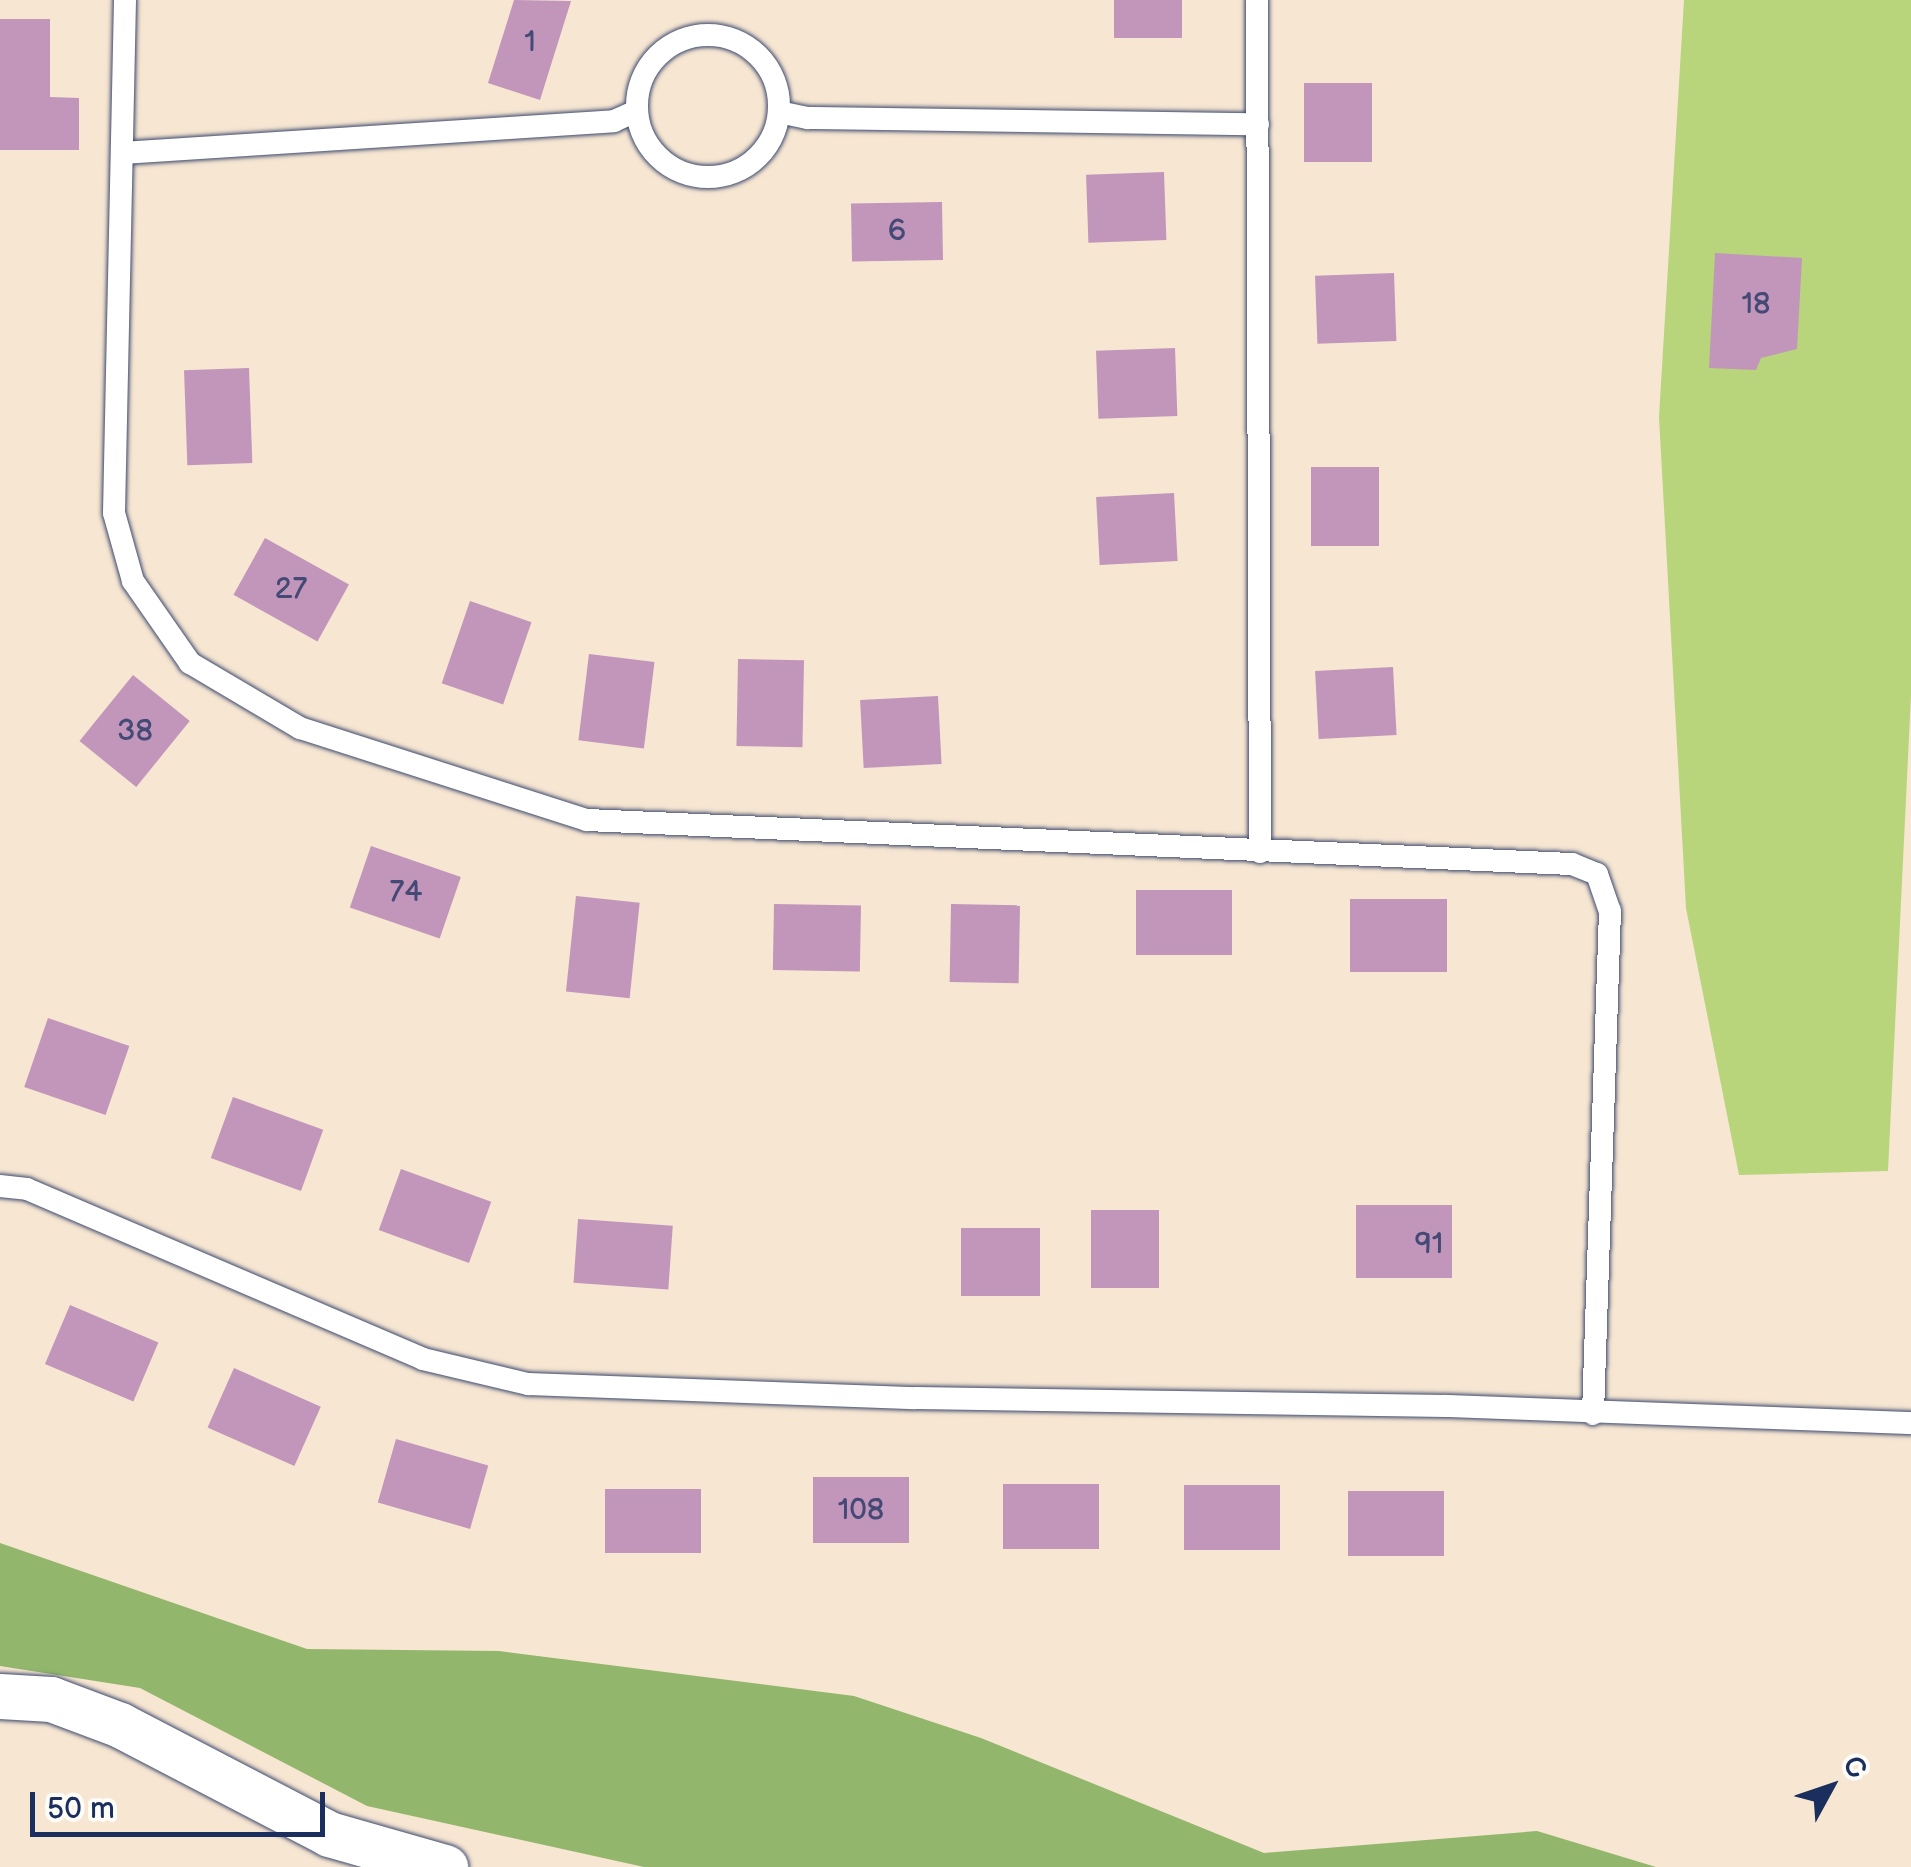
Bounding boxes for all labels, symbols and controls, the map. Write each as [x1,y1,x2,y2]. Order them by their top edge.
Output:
house number: 1 [524,24,536,60]
house number: 6 [888,213,906,249]
house number: 18 [1741,286,1771,322]
house number: 27 [275,571,307,607]
house number: 38 [117,713,153,749]
house number: 74 [389,874,423,910]
house number: 91 [1415,1226,1443,1262]
house number: 108 [838,1492,884,1528]
north arrow [1781,1737,1881,1837]
text: С [1835,1749,1873,1785]
scale bar [35,1772,330,1834]
text: 50 m [47,1791,115,1827]

